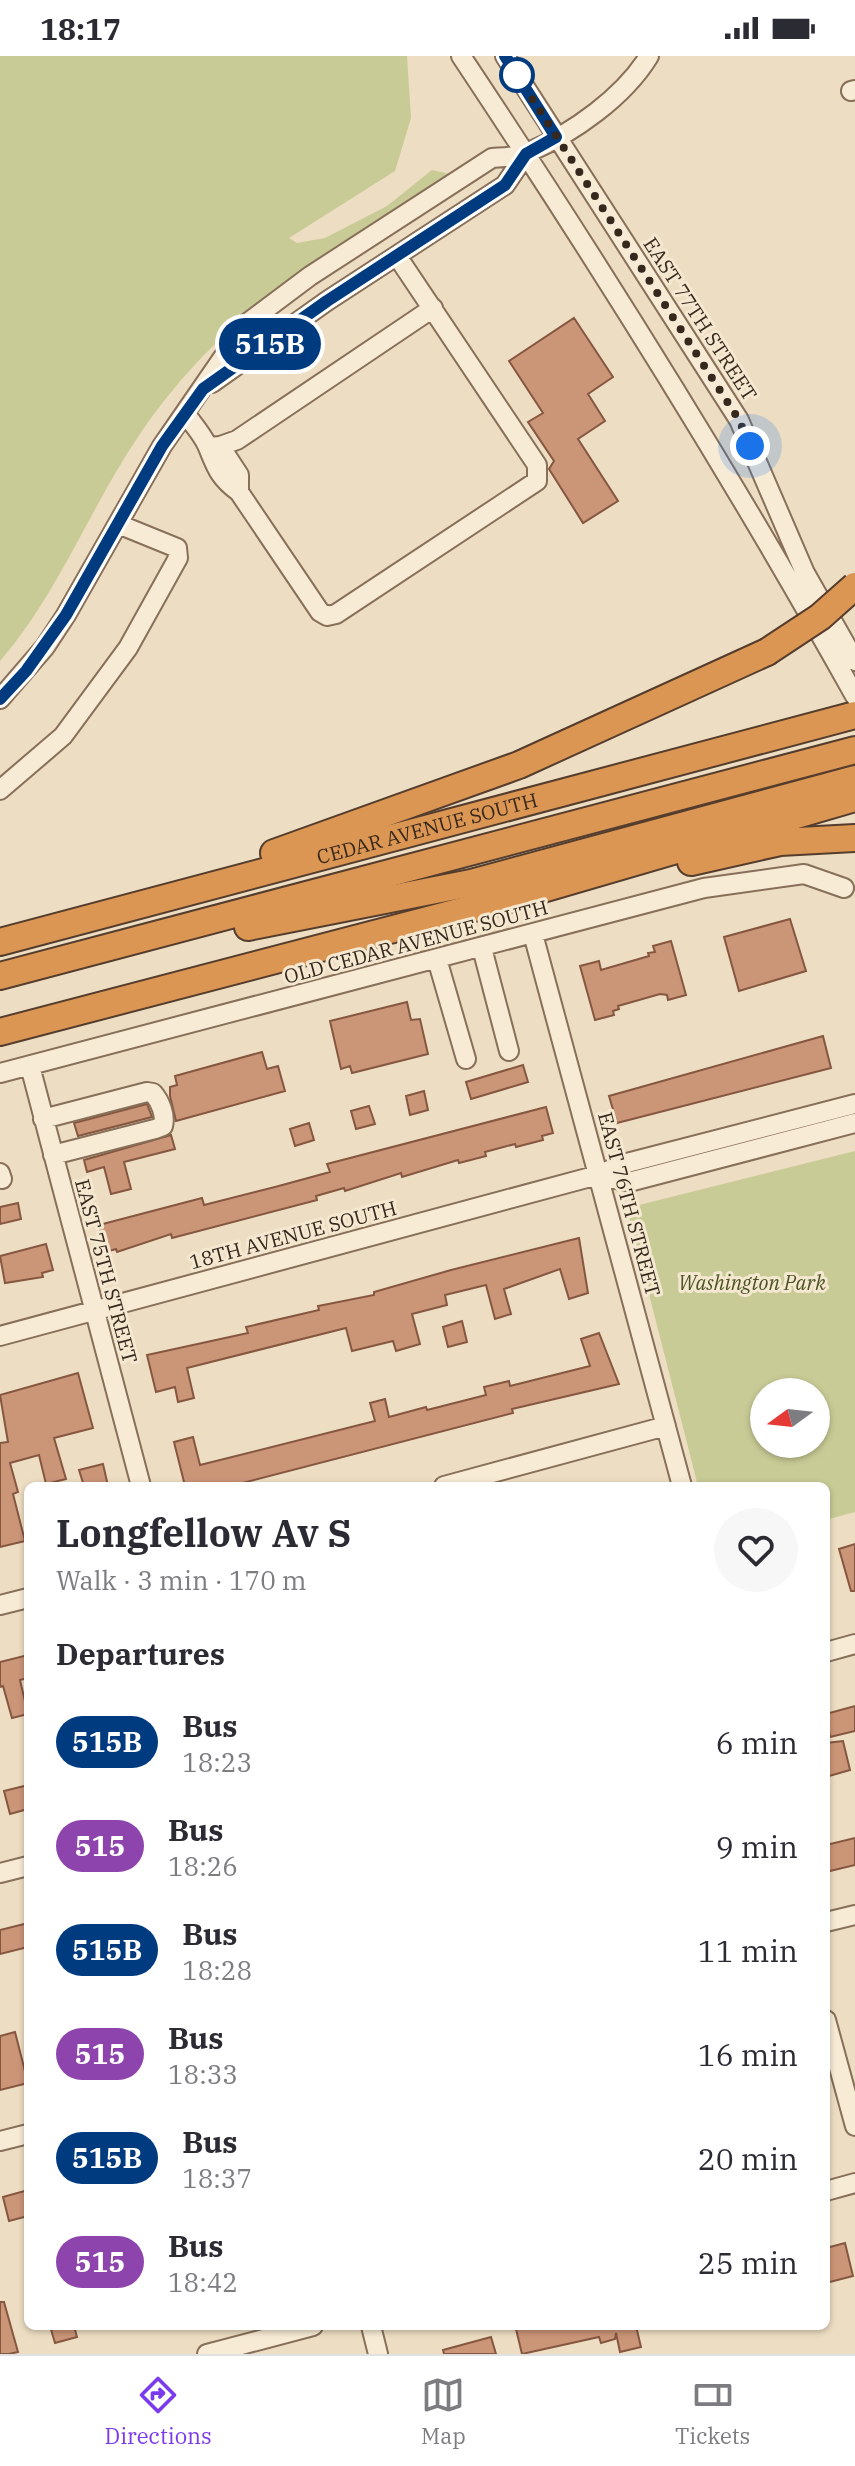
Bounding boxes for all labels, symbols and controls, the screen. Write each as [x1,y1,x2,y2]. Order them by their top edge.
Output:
text: 18:17 [40,9,121,48]
unlabelled marker [500,58,534,92]
street label: EAST 77TH STREET [637,232,763,406]
line badge: 515B [214,318,326,370]
text: 515B [235,325,305,362]
your location [730,426,770,466]
street label: CEDAR AVENUE SOUTH [314,786,540,870]
street label: OLD CEDAR AVENUE SOUTH [281,893,551,990]
street label: EAST 76TH STREET [592,1109,667,1299]
street label: EAST 75TH STREET [69,1176,144,1366]
street label: 18TH AVENUE SOUTH [186,1194,399,1275]
park label: Washington Park [678,1269,826,1296]
north arrow [750,1378,830,1458]
map controls [750,1378,830,1458]
text: Longfellow Av S [56,1508,352,1557]
button: heart [714,1508,798,1592]
text: Walk · 3 min · 170 m [56,1563,307,1597]
text: Departures [56,1634,225,1673]
text: Bus [182,1706,238,1745]
text: 515B [72,1723,142,1760]
text: 6 min [716,1723,798,1762]
text: 18:23 [182,1745,252,1779]
text: Bus [168,1810,223,1849]
text: 515 [75,1827,125,1864]
text: 9 min [716,1827,798,1866]
text: 18:26 [168,1849,238,1883]
text: Bus [182,1914,238,1953]
text: 515B [72,1931,142,1968]
text: 11 min [698,1931,798,1970]
text: 18:28 [182,1953,252,1987]
text: Bus [168,2018,223,2057]
text: 515 [75,2035,125,2072]
text: 16 min [698,2035,798,2074]
text: 18:33 [168,2057,238,2091]
text: Bus [182,2122,238,2161]
text: 515B [72,2139,142,2176]
text: 20 min [698,2139,798,2178]
text: 18:37 [182,2161,252,2195]
text: Bus [168,2226,223,2265]
text: 515 [75,2243,125,2280]
text: 25 min [698,2243,798,2282]
text: 18:42 [168,2265,238,2299]
tab: Directions [105,2373,212,2450]
tab: Map [421,2373,466,2450]
tab: Tickets [675,2373,750,2450]

